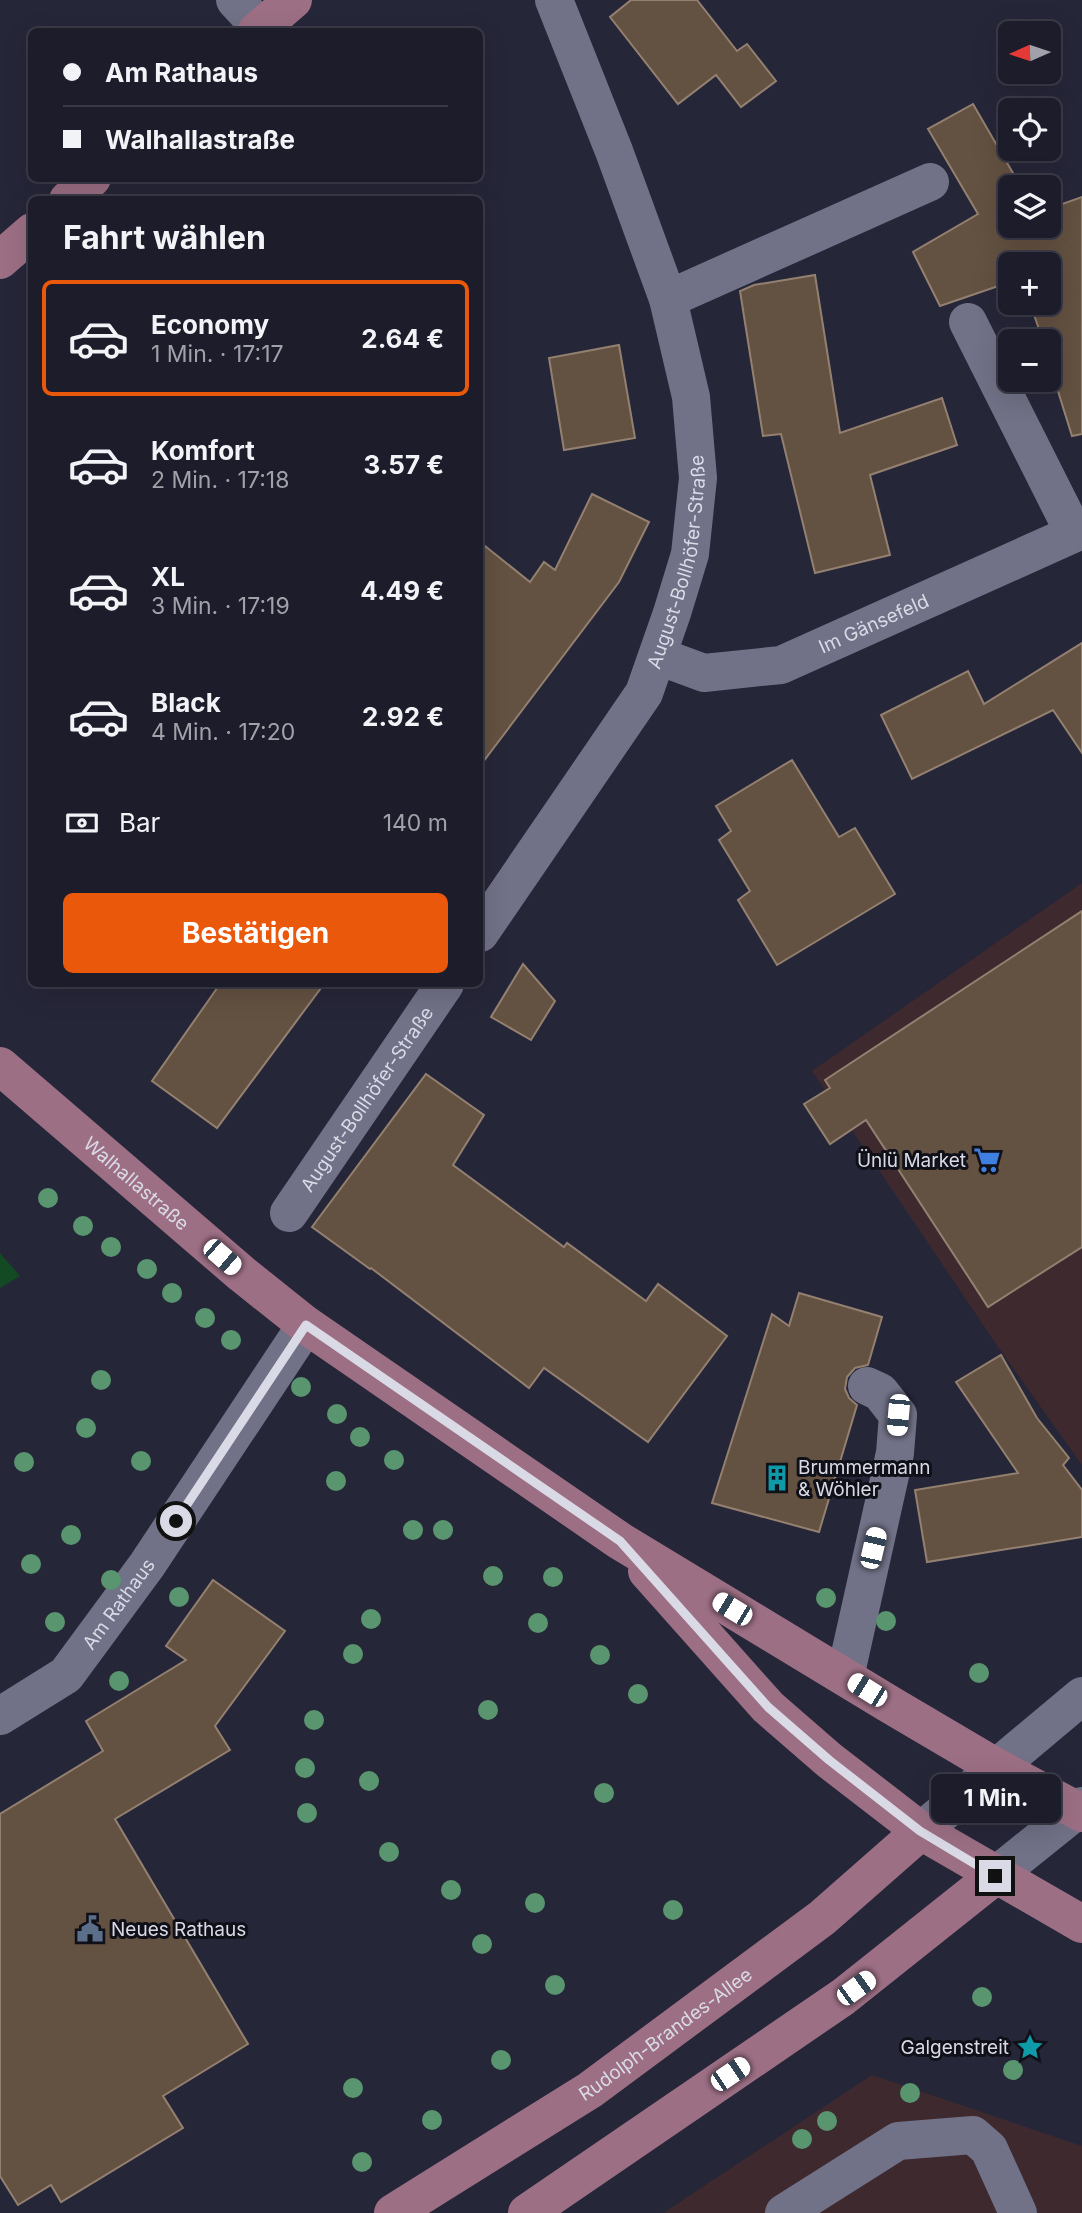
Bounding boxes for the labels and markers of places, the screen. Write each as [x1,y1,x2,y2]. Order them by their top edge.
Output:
supermarket icon: Ünlü Market [972,1145,1002,1175]
place label: Ünlü Market [857,1149,966,1172]
place label: Brummermann & Wöhler [798,1456,930,1501]
building icon: Brummermann & Wöhler [762,1463,792,1493]
public building icon: Neues Rathaus [75,1914,105,1944]
place label: Neues Rathaus [111,1918,246,1941]
place icon: Galgenstreit [1015,2032,1045,2062]
place label: Galgenstreit [901,2036,1009,2059]

